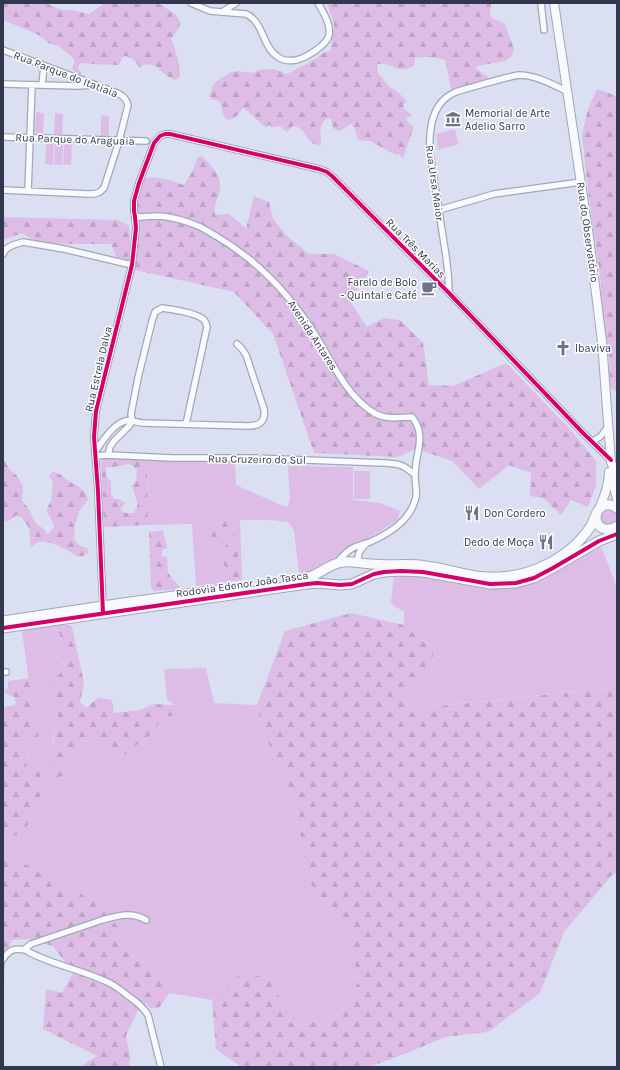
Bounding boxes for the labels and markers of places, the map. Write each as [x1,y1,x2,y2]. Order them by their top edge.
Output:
place label: Memorial de Arte Adelio Sarro [465,107,550,133]
museum icon: Memorial de Arte Adelio Sarro [444,110,462,128]
place label: Farelo de Bolo - Quintal e Café [340,276,417,302]
cafe icon: Farelo de Bolo - Quintal e Café [420,279,438,297]
church icon: Ibaviva [554,339,572,357]
place label: Ibaviva [575,342,611,355]
restaurant icon: Don Cordero [463,504,481,522]
place label: Don Cordero [484,507,545,520]
restaurant icon: Dedo de Moça [537,533,555,551]
place label: Dedo de Moça [464,536,534,549]

